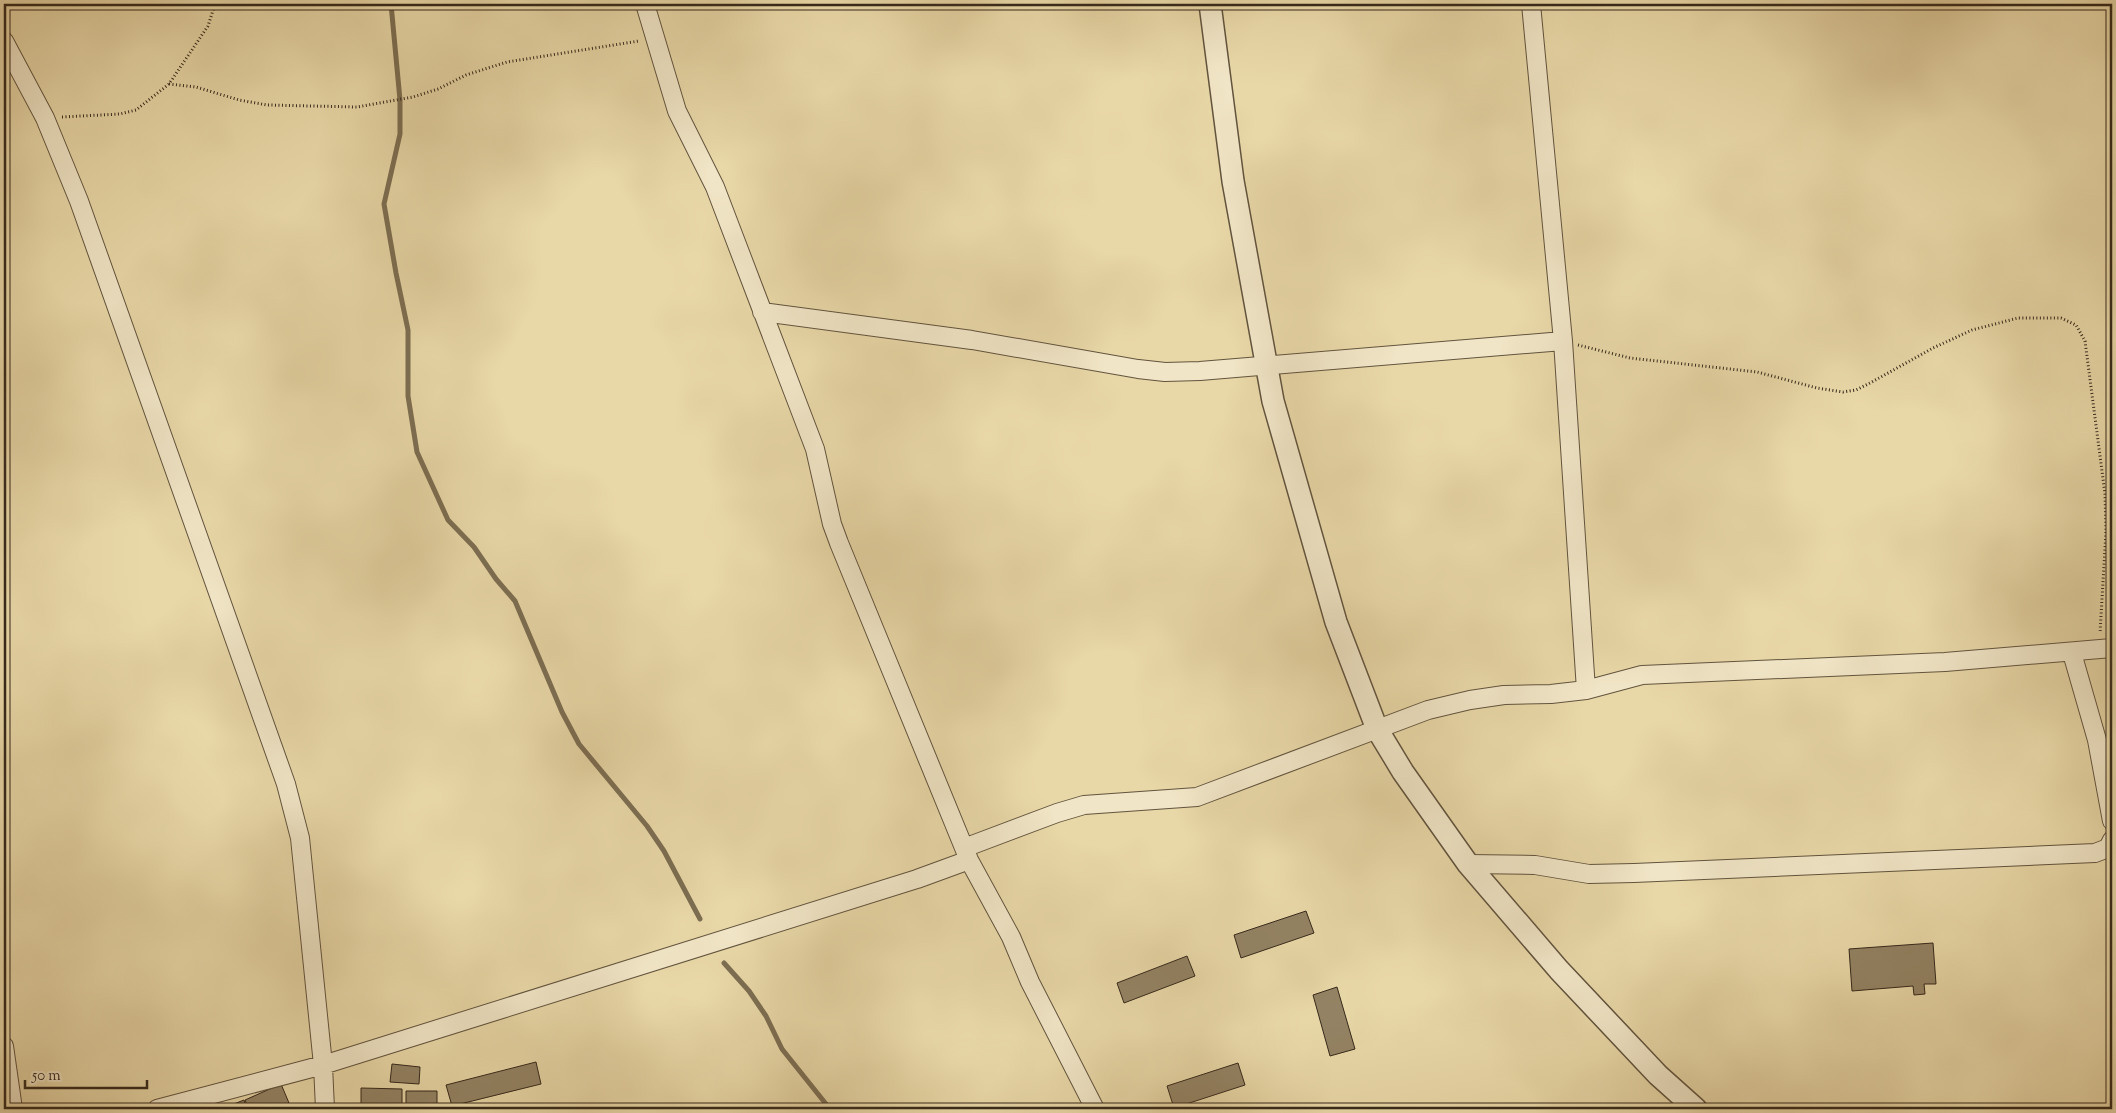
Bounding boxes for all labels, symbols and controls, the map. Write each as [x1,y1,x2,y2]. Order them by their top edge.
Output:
scale bar [25,1058,148,1090]
text: 50 m [31,1066,61,1087]

